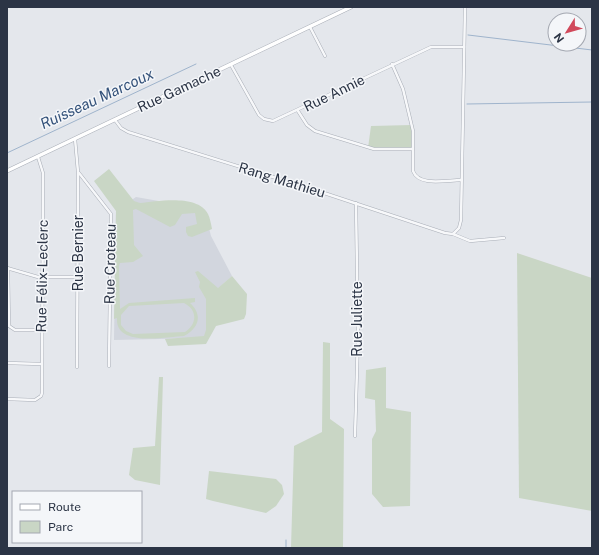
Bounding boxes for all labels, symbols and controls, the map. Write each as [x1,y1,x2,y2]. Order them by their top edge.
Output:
north arrow [547,12,587,52]
text: N [552,31,566,45]
street label: Rue Gamache [135,63,223,115]
water label: Ruisseau Marcoux [37,65,156,132]
street label: Rue Annie [301,71,367,115]
street label: Rang Mathieu [237,159,327,201]
street label: Rue Bernier [70,215,86,291]
street label: Rue Félix-Leclerc [33,219,51,333]
street label: Rue Croteau [101,224,119,304]
street label: Rue Juliette [349,281,365,357]
legend [12,491,142,543]
text: Route [48,500,81,514]
text: Parc [48,520,73,534]

